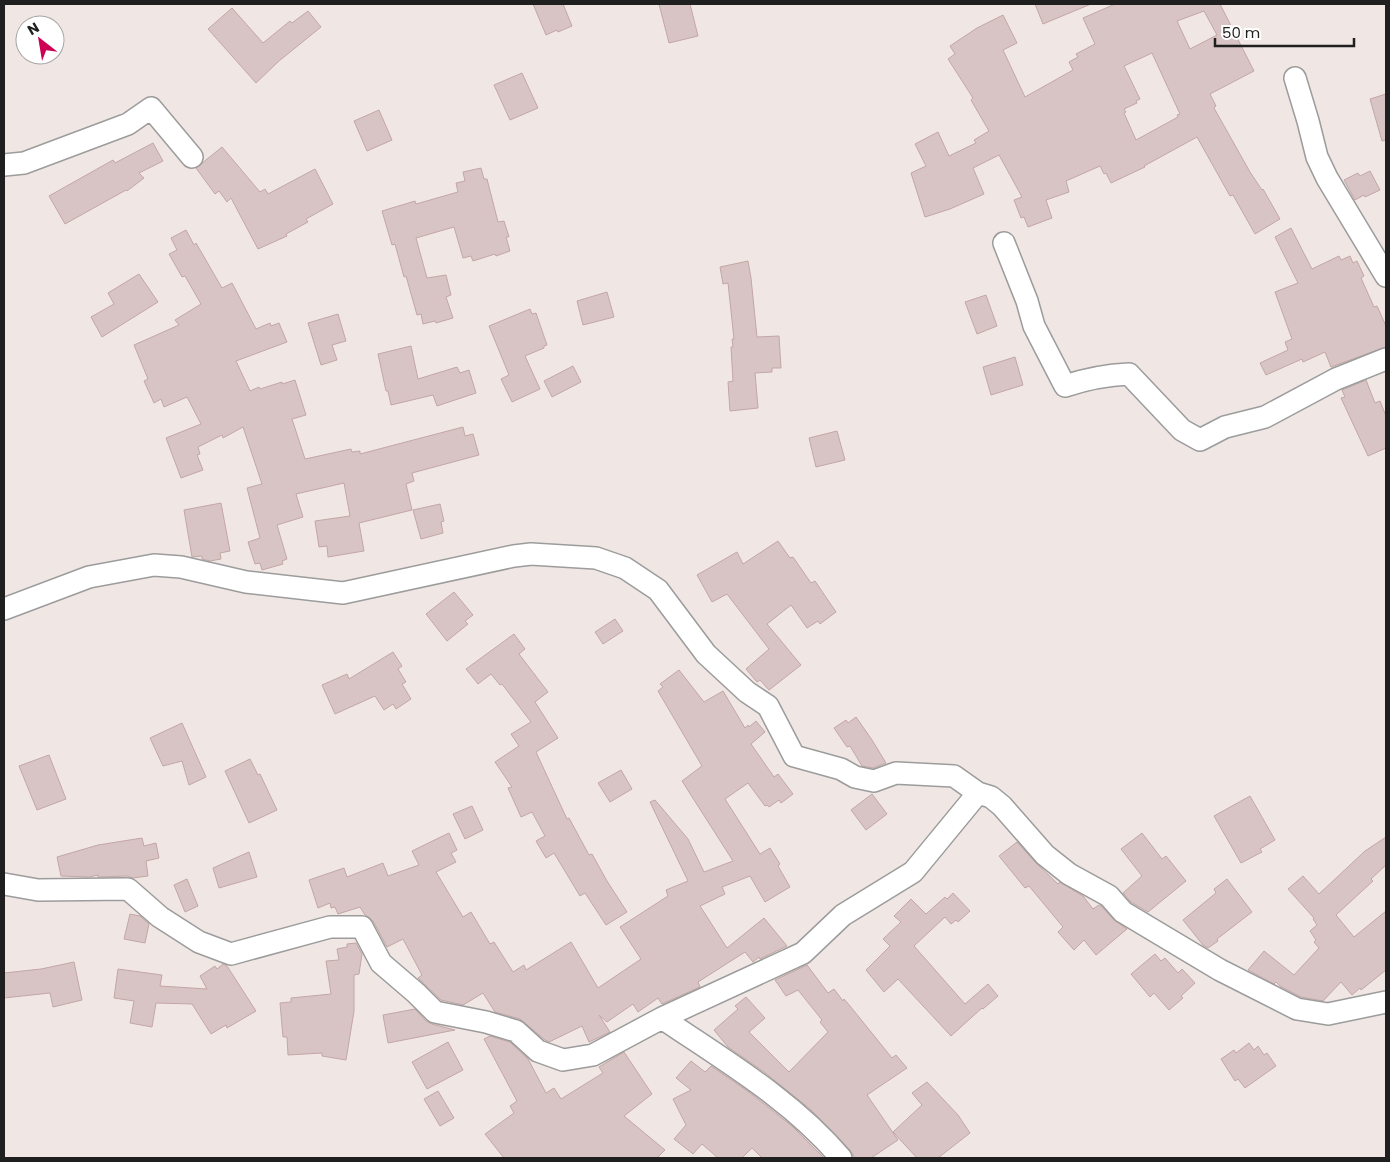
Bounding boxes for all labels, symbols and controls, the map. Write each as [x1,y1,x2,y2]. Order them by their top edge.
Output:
north arrow [15,15,65,65]
scale bar [1215,15,1354,47]
text: N [24,18,43,40]
text: 50 m [1222,22,1260,43]

